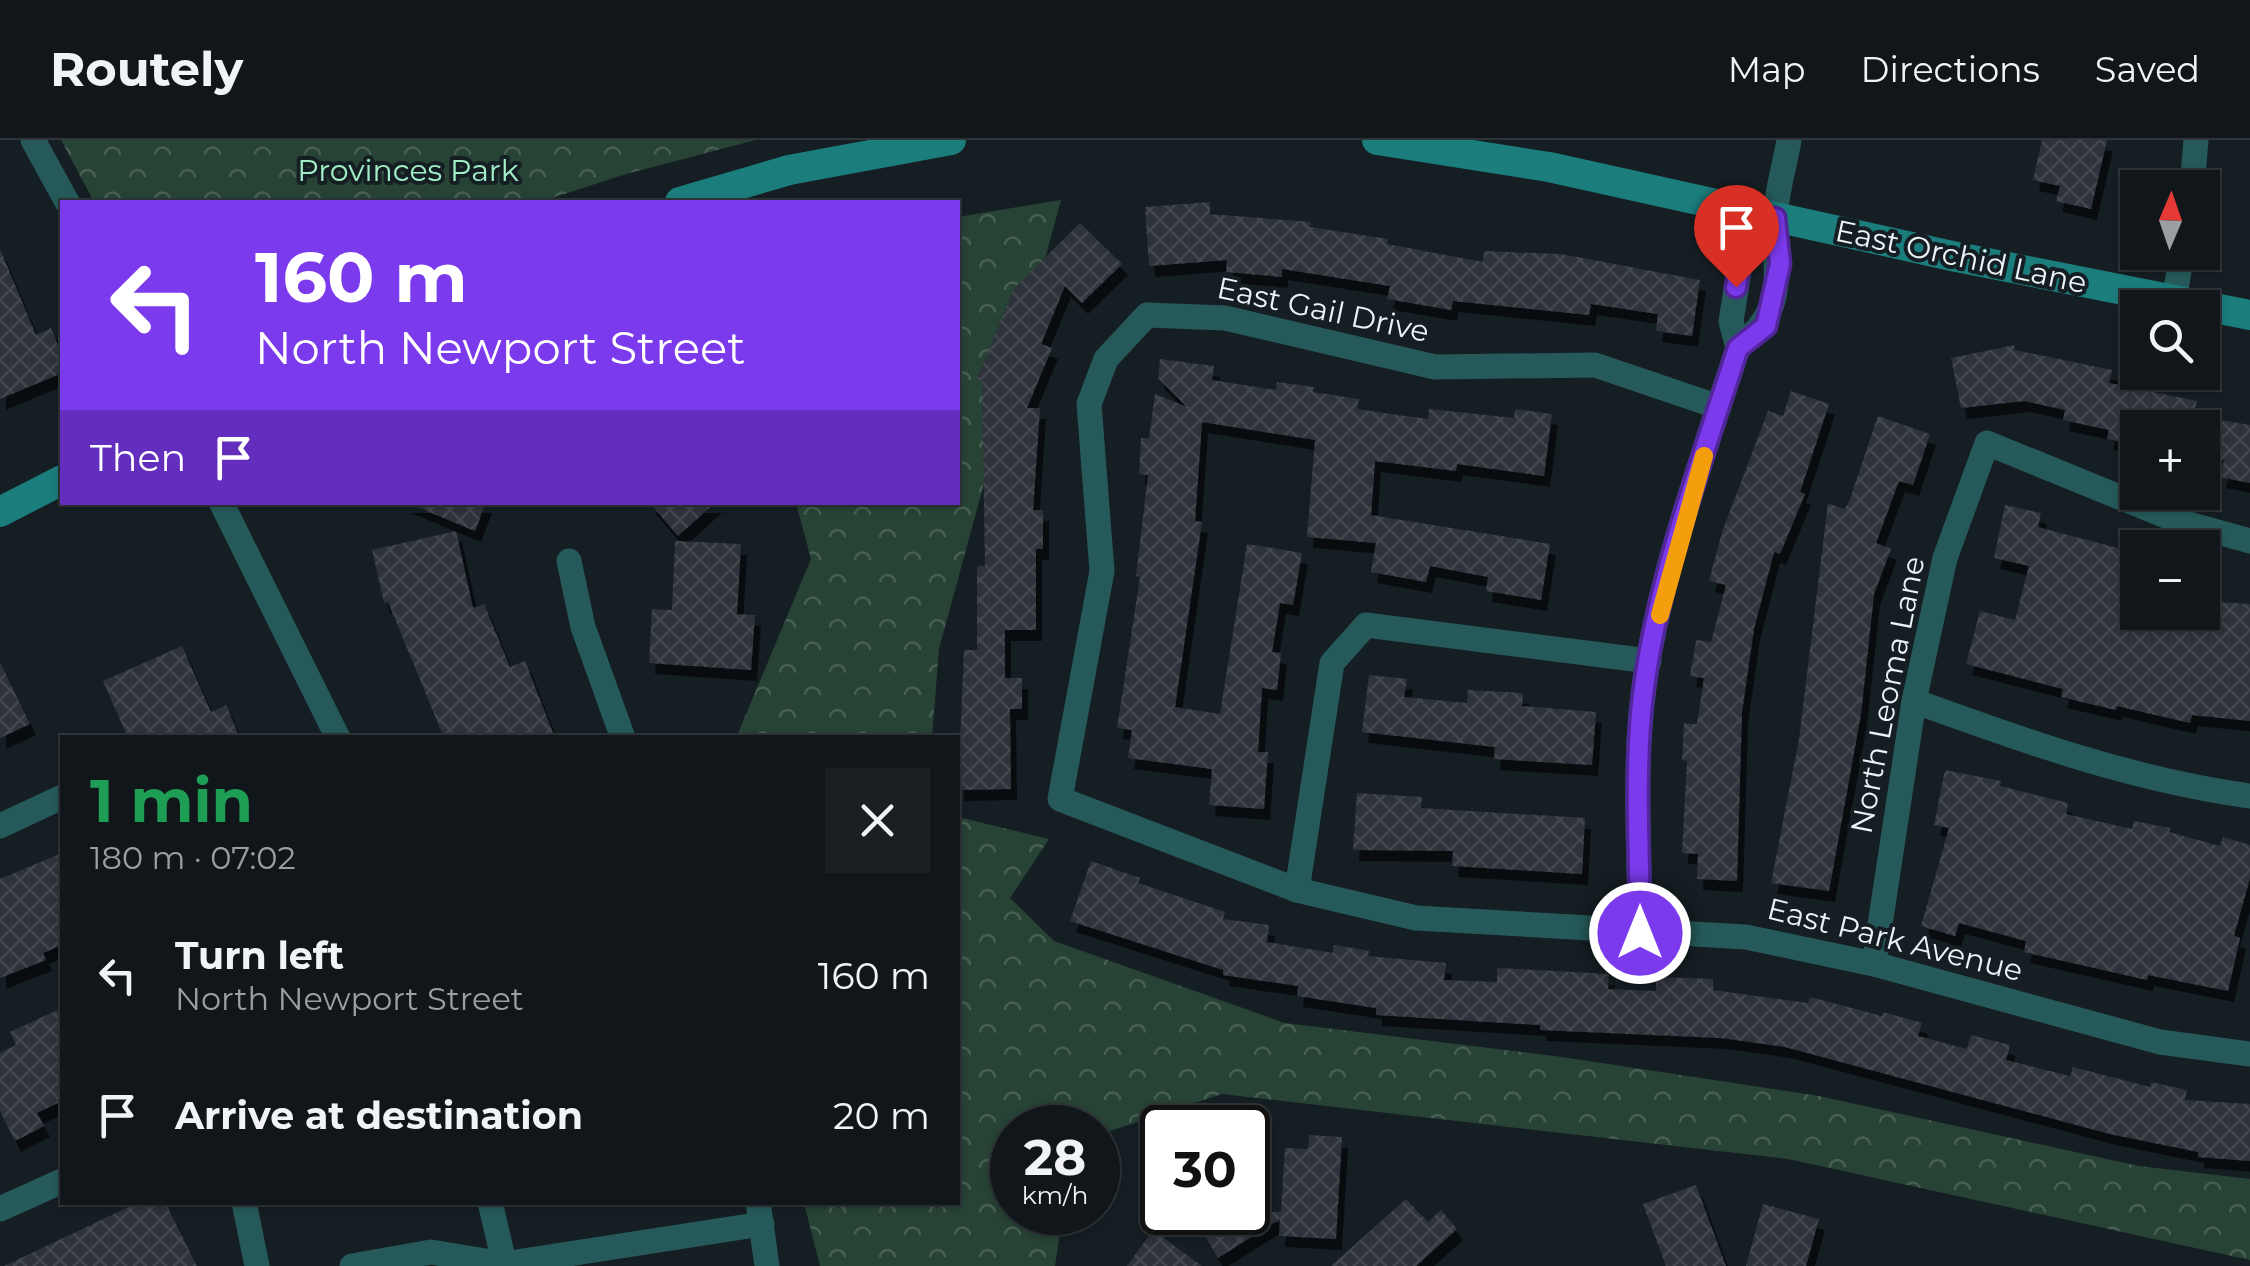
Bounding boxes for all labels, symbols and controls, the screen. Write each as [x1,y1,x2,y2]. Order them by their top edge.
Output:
text: Routely [50,40,243,98]
text: Map [1728,48,1806,91]
text: Directions [1861,48,2040,91]
text: Saved [2095,48,2200,91]
park label: Provinces Park [297,152,519,189]
north arrow [2120,170,2220,270]
map controls [2120,170,2220,630]
pin [1694,185,1779,288]
icon: arrive [1709,200,1764,255]
street label: East Orchid Lane [1832,212,2090,301]
text: 160 m [255,234,468,320]
icon: left [90,240,220,370]
street label: East Gail Drive [1214,269,1432,350]
button: search [2120,290,2220,390]
text: North Newport Street [255,320,745,375]
button: + [2120,410,2220,510]
icon: arrive [206,430,261,485]
text: Then [90,434,186,481]
button: − [2120,530,2220,630]
street label: North Leoma Lane [1842,553,1933,837]
text: 1 min [90,764,253,837]
button: close [825,768,930,873]
text: 180 m · 07:02 [90,838,296,877]
position arrow [1588,881,1692,985]
street label: East Park Avenue [1764,890,2027,989]
text: Turn left [175,932,344,979]
icon: left [90,948,145,1003]
text: 160 m [818,952,930,999]
text: North Newport Street [175,979,524,1018]
icon: arrive [90,1088,145,1143]
text: Arrive at destination [175,1092,583,1139]
text: 20 m [833,1092,930,1139]
speed limit sign: 30 [1140,1105,1270,1235]
text: 28 [1024,1127,1086,1188]
text: km/h [1022,1180,1088,1210]

